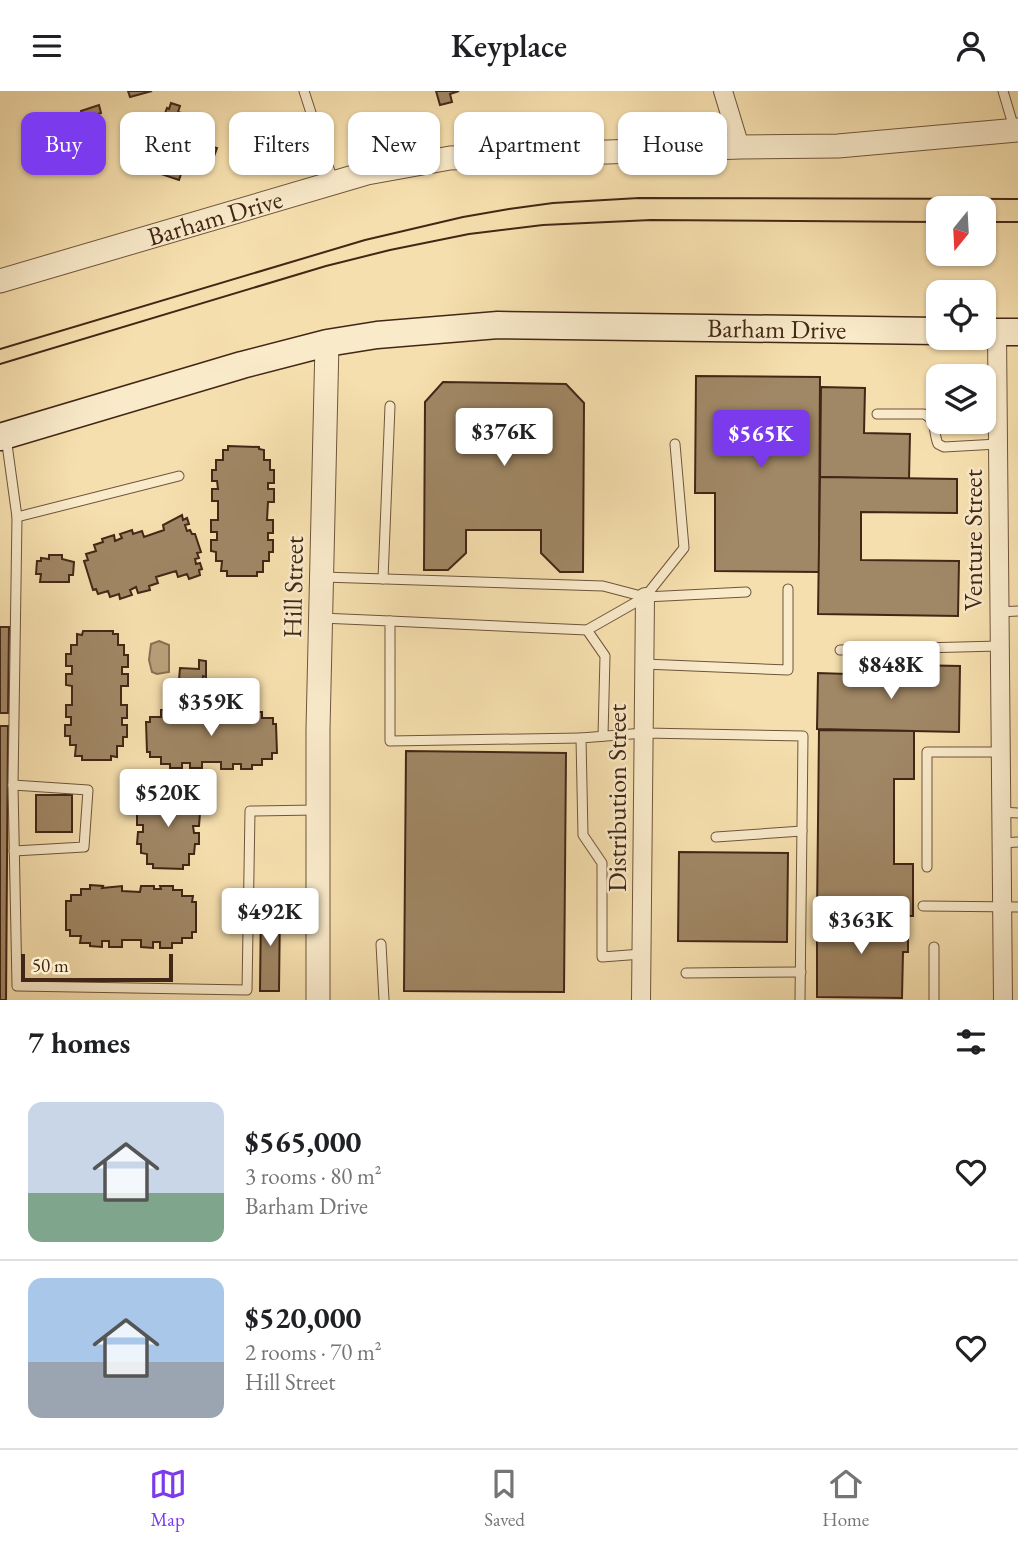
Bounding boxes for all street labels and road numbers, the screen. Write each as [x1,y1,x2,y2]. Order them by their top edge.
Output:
street label: Barham Drive [143,182,286,254]
street label: Barham Drive [707,311,846,347]
street label: Venture Street [956,469,990,611]
street label: Hill Street [275,536,311,638]
street label: Distribution Street [600,704,634,892]

